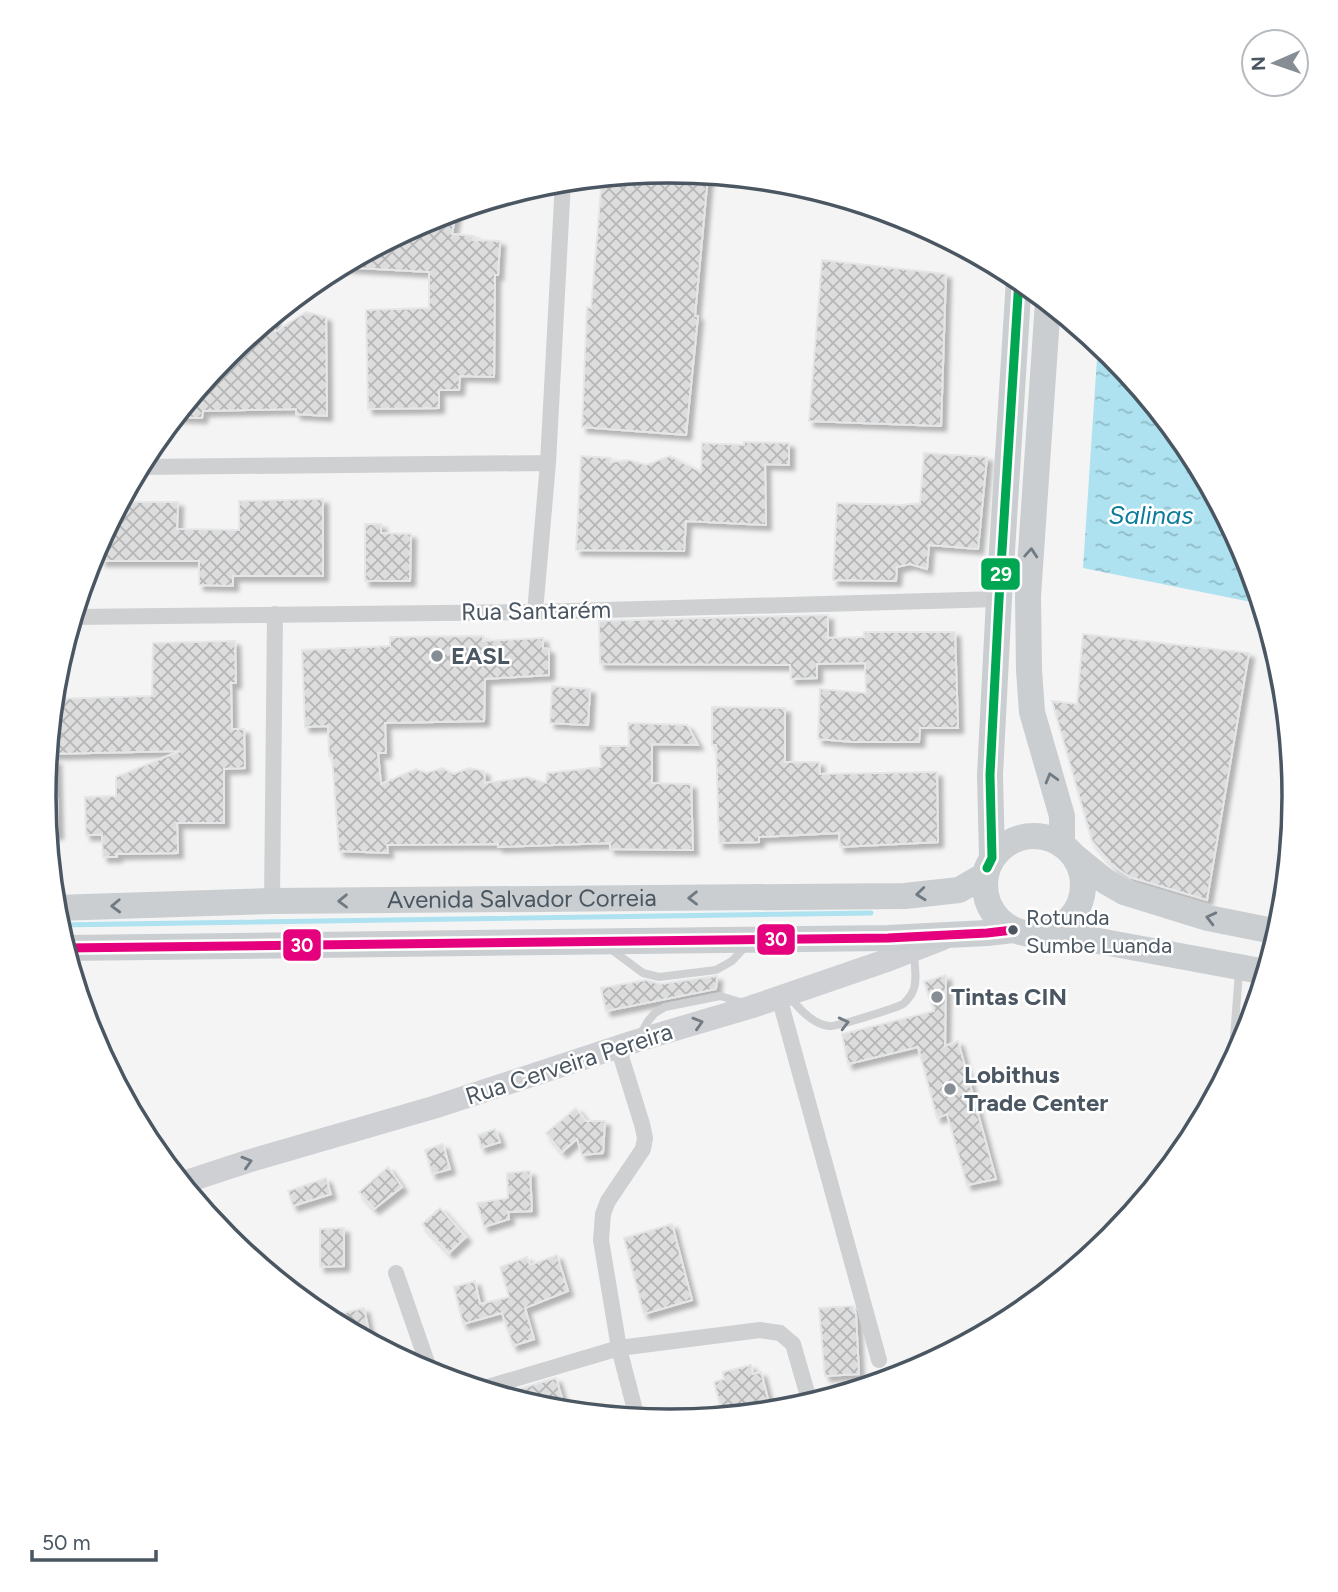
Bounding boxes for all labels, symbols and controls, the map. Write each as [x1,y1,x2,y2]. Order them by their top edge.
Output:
north arrow [1240,28,1310,98]
text: N [1247,56,1270,71]
water label: Salinas [1108,499,1194,531]
one-way arrow [1023,548,1038,559]
line badge: 29 [980,557,1021,591]
text: 29 [990,563,1012,586]
street label: Rua Santarém [461,595,611,626]
place label: EASL [451,641,510,670]
marker: EASL [429,648,445,664]
one-way arrow [1044,772,1059,784]
street label: Avenida Salvador Correia [387,883,657,914]
one-way arrow [915,886,926,901]
one-way arrow [688,890,699,905]
one-way arrow [338,893,348,909]
one-way arrow [110,898,121,913]
place label: Rotunda Sumbe Luanda [1026,904,1172,959]
one-way arrow [1205,912,1217,926]
line badge: 30 [756,923,796,956]
marker: Rotunda Sumbe Luanda [1006,923,1020,937]
line badge: 30 [282,928,322,962]
text: 30 [765,928,787,951]
text: 30 [291,934,313,957]
place label: Tintas CIN [951,982,1067,1011]
marker: Tintas CIN [929,989,945,1005]
street label: Rua Cerveira Pereira [462,1016,676,1111]
one-way arrow [692,1016,704,1031]
one-way arrow [837,1017,849,1031]
place label: Lobithus Trade Center [964,1060,1108,1117]
marker: Lobithus Trade Center [942,1081,958,1097]
one-way arrow [240,1156,252,1170]
scale bar [32,1518,156,1562]
text: 50 m [42,1530,91,1555]

